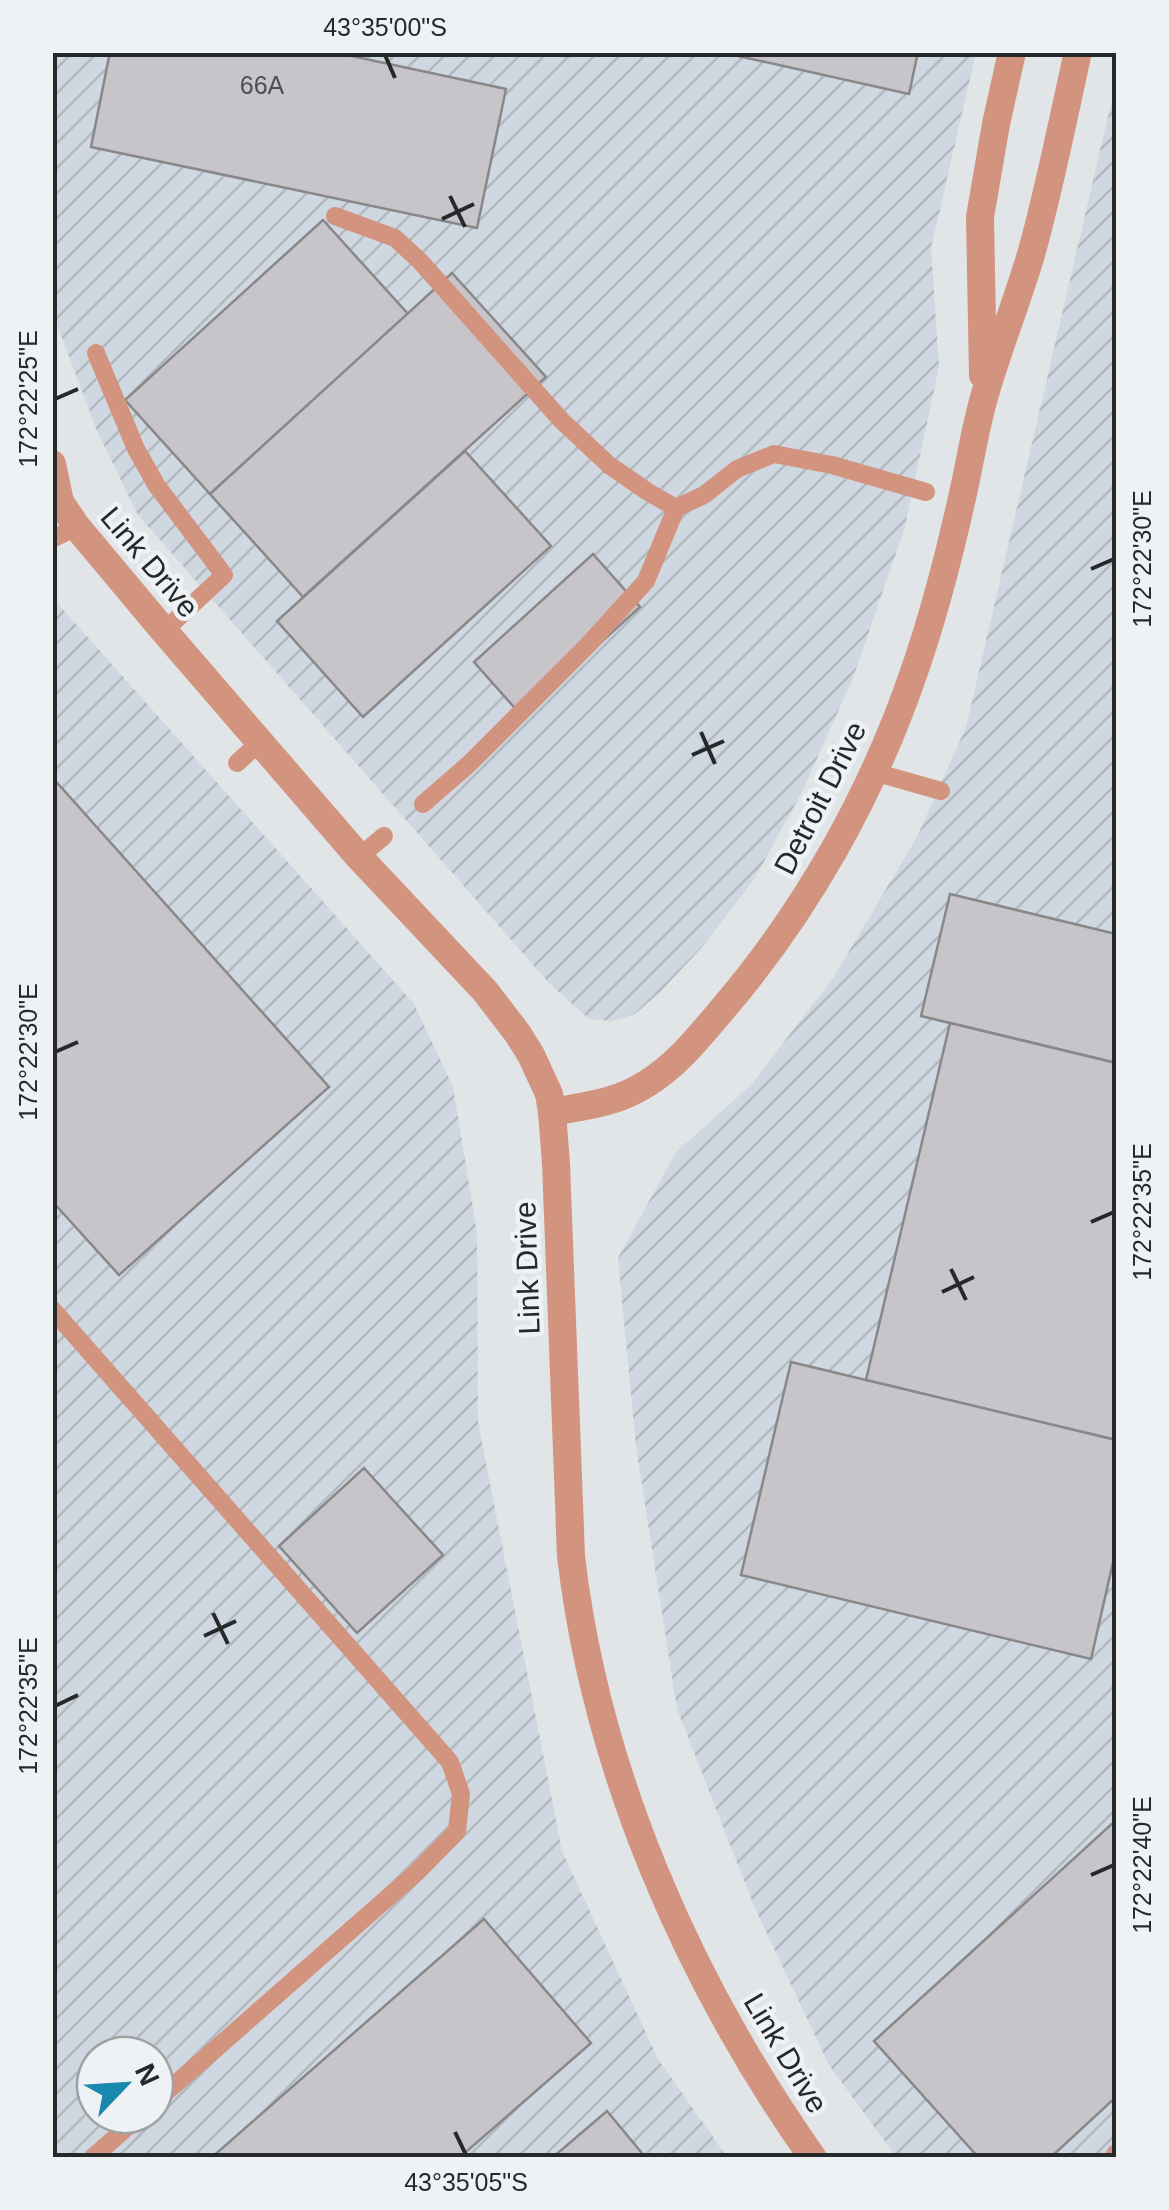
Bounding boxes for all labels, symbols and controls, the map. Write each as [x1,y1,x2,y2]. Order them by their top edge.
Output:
text: 43°35'00"S [323,13,447,41]
house number: 66A [240,71,285,99]
text: 172°22'25"E [14,330,42,468]
text: 172°22'30"E [1128,490,1156,628]
street label: Link Drive [94,500,206,624]
street label: Detroit Drive [767,716,873,880]
text: 172°22'30"E [14,983,42,1121]
text: 172°22'35"E [1128,1143,1156,1281]
street label: Link Drive [508,1201,546,1335]
text: 172°22'35"E [14,1637,42,1775]
text: 172°22'40"E [1128,1796,1156,1934]
street label: Link Drive [738,1987,834,2119]
north arrow [75,2035,175,2135]
text: N [129,2059,166,2090]
text: 43°35'05"S [404,2168,528,2196]

